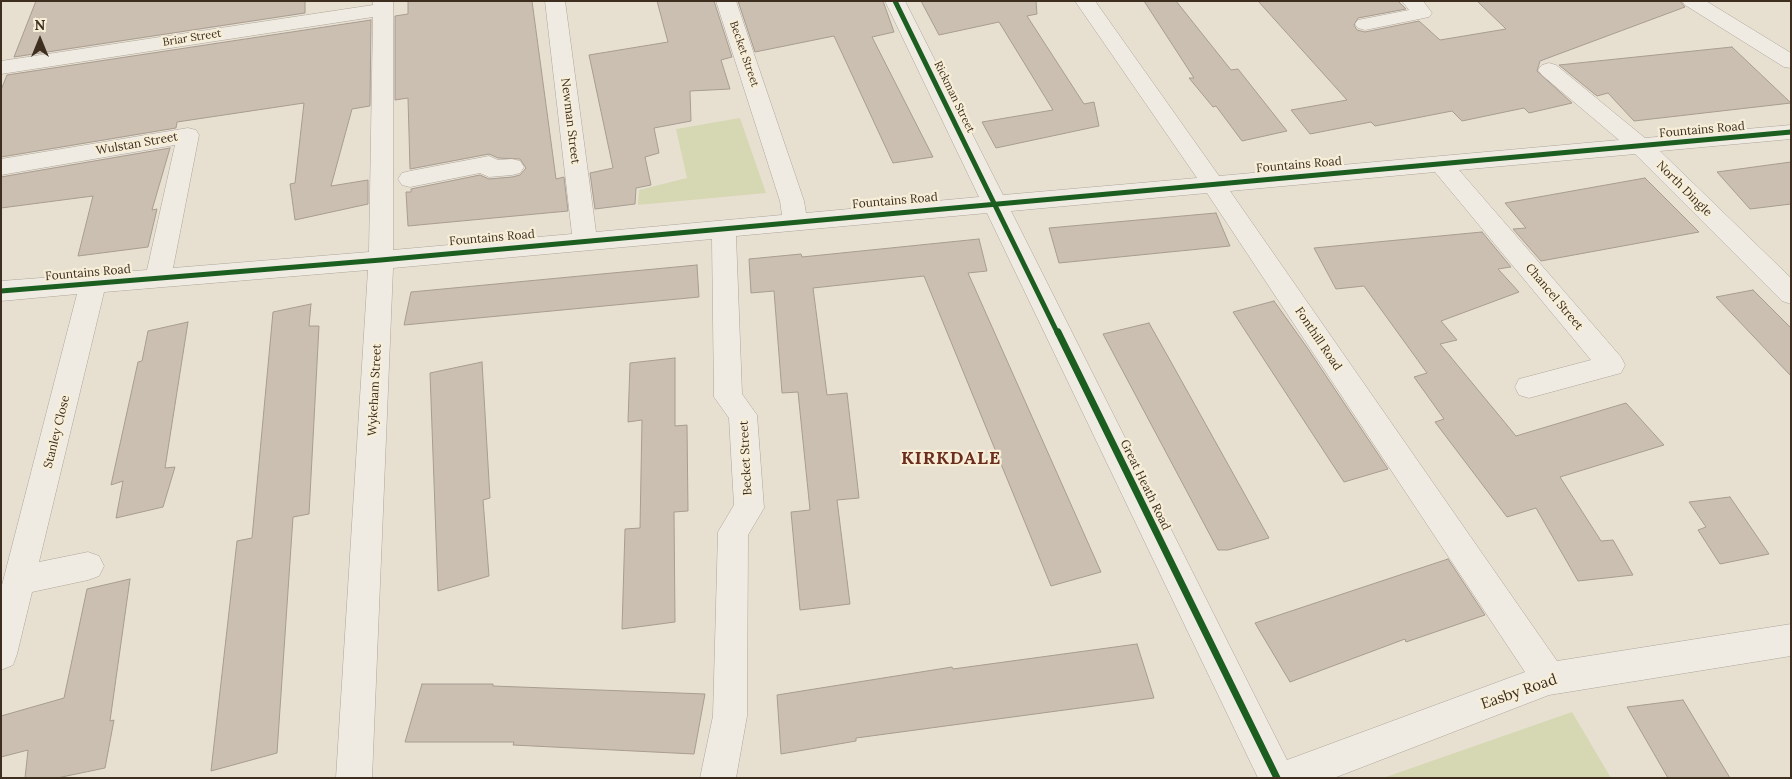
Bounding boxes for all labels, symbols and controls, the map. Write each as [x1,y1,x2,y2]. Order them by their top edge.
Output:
north arrow [15,15,65,65]
text: N [35,16,45,34]
street label: Becket Street [727,19,761,89]
street label: Briar Street [162,27,222,49]
street label: Rickman Street [931,59,977,135]
street label: Newman Street [558,77,582,165]
street label: Fountains Road [1659,119,1745,141]
street label: Wulstan Street [95,130,179,158]
street label: Fountains Road [1256,154,1342,176]
street label: North Dingle [1653,158,1715,220]
street label: Fountains Road [852,190,938,212]
street label: Fountains Road [449,227,535,249]
street label: Chancel Street [1522,261,1586,333]
street label: Fountains Road [45,262,131,284]
street label: Fonthill Road [1292,305,1344,373]
street label: Wykeham Street [365,344,385,436]
street label: Stanley Close [41,394,73,470]
street label: Becket Street [737,420,755,496]
street label: Great Heath Road [1117,437,1173,533]
district label: KIRKDALE [900,448,1002,470]
street label: Easby Road [1479,671,1559,713]

